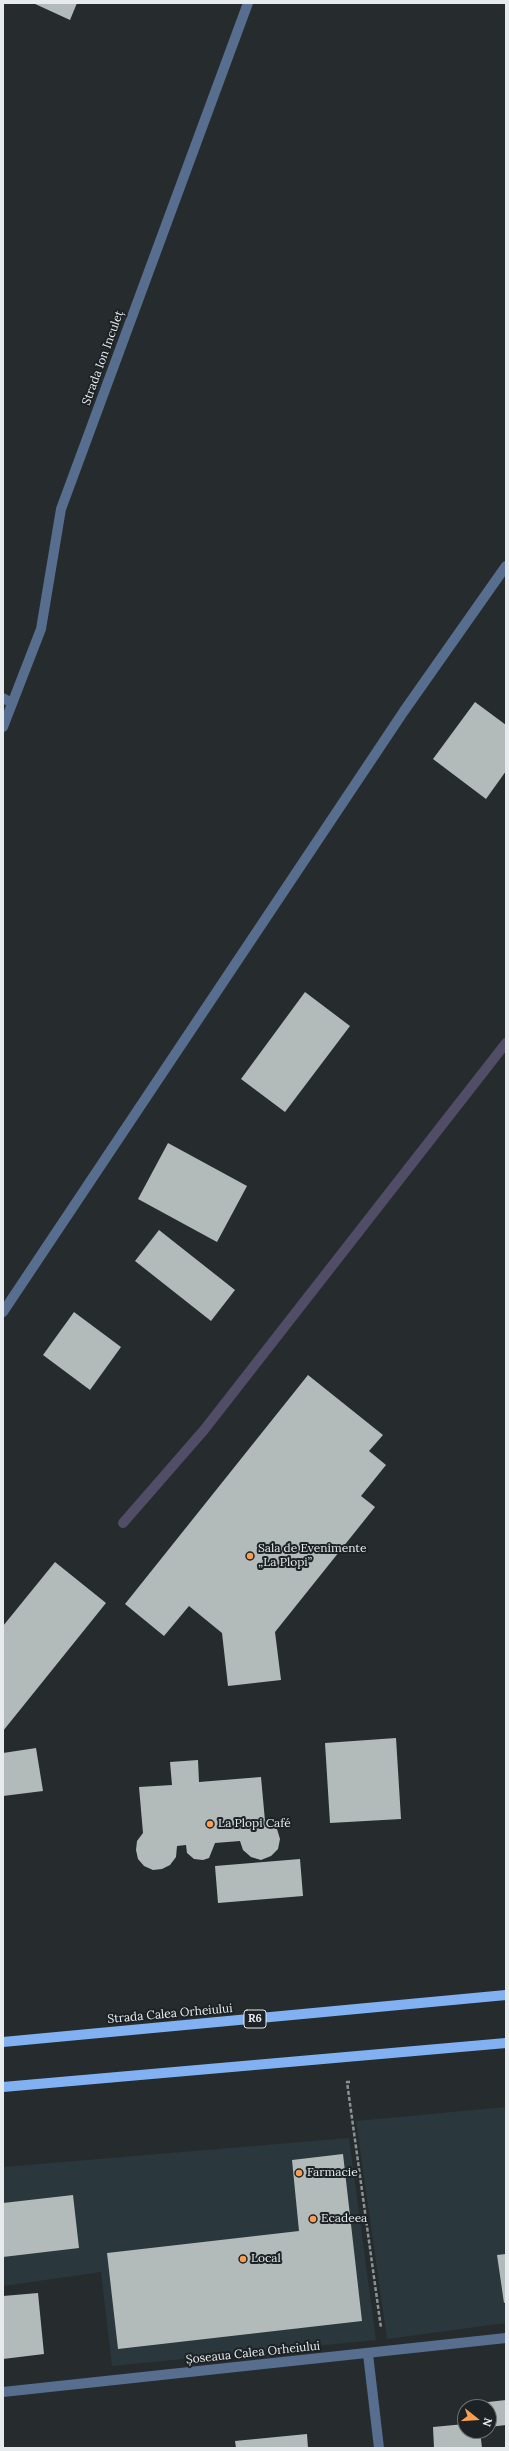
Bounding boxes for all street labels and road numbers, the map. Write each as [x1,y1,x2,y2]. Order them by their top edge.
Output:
street label: Strada Ion Inculeț [79,309,127,407]
street label: Strada Calea Orheiului [107,2001,233,2027]
road number: R6 [244,2010,266,2028]
street label: Șoseaua Calea Orheiului [185,2339,321,2367]

